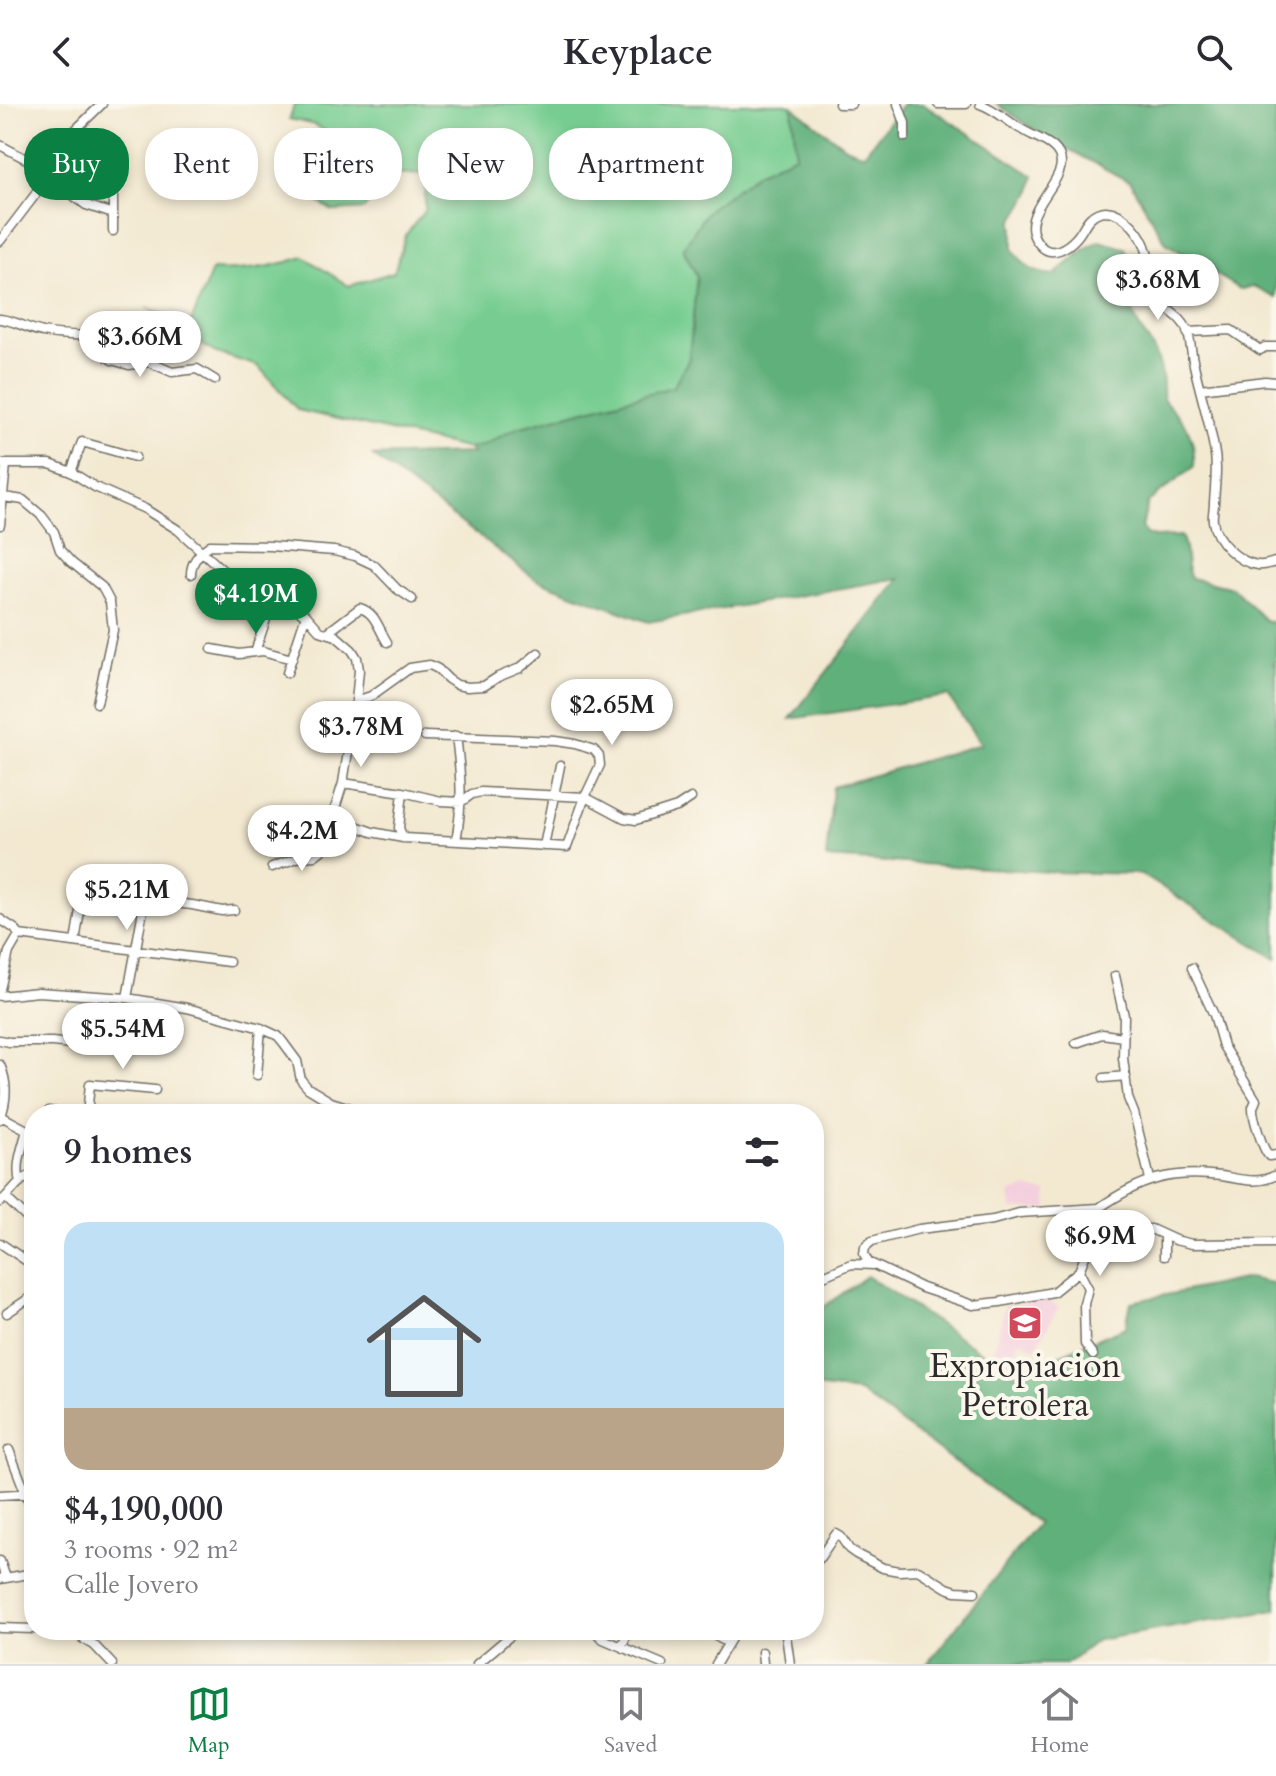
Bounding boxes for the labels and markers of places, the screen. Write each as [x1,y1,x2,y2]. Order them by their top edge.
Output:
pin: $3.68M [1093,254,1223,322]
pin: $3.66M [75,311,205,379]
pin: $4.19M [191,568,321,636]
pin: $2.65M [547,679,677,747]
pin: $3.78M [296,701,426,769]
pin: $4.2M [246,805,358,873]
pin: $5.21M [62,864,192,932]
pin: $5.54M [58,1003,188,1071]
pin: $6.9M [1044,1210,1156,1278]
school or university icon: Expropiacion Petrolera [1006,1304,1044,1342]
place label: Expropiacion Petrolera [929,1343,1121,1428]

